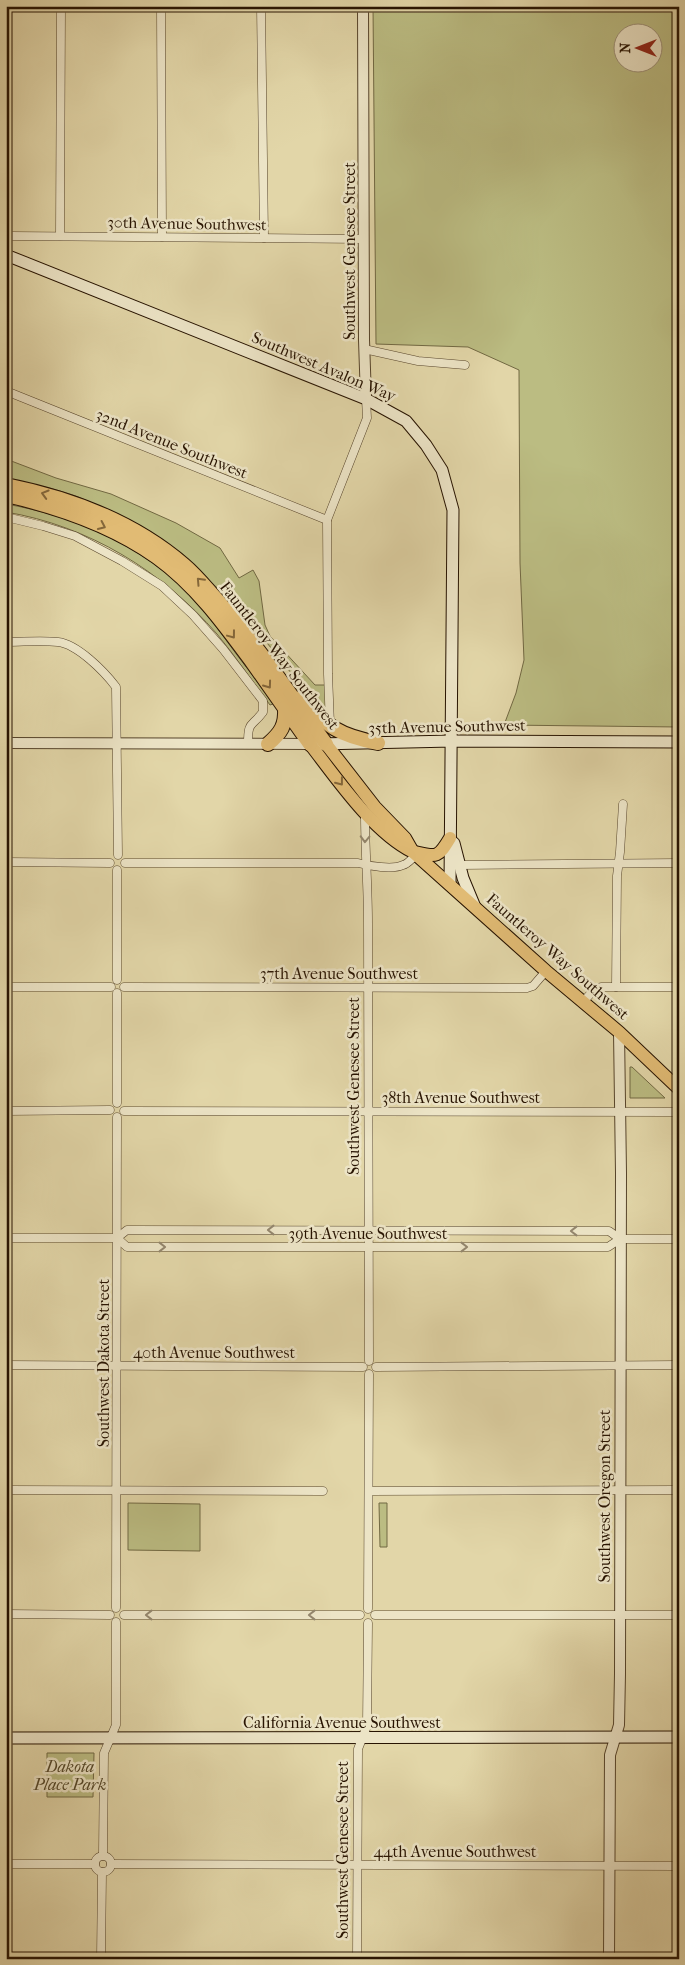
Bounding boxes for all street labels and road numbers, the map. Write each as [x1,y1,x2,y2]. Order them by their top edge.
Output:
street label: Southwest Genesee Street [340,162,359,340]
street label: 30th Avenue Southwest [107,213,267,234]
street label: Southwest Avalon Way [249,327,399,406]
street label: 32nd Avenue Southwest [93,404,251,483]
street label: Fauntleroy Way Southwest [216,577,344,733]
street label: 35th Avenue Southwest [368,716,526,737]
street label: Fauntleroy Way Southwest [482,889,633,1024]
street label: 37th Avenue Southwest [260,964,418,983]
street label: Southwest Genesee Street [344,997,363,1175]
street label: 38th Avenue Southwest [382,1088,541,1107]
street label: 39th Avenue Southwest [289,1224,448,1243]
street label: Southwest Dakota Street [94,1278,113,1447]
street label: 40th Avenue Southwest [133,1343,295,1362]
street label: Southwest Oregon Street [595,1409,614,1582]
street label: California Avenue Southwest [243,1713,441,1732]
street label: Southwest Genesee Street [333,1761,352,1939]
street label: 44th Avenue Southwest [374,1842,537,1861]

